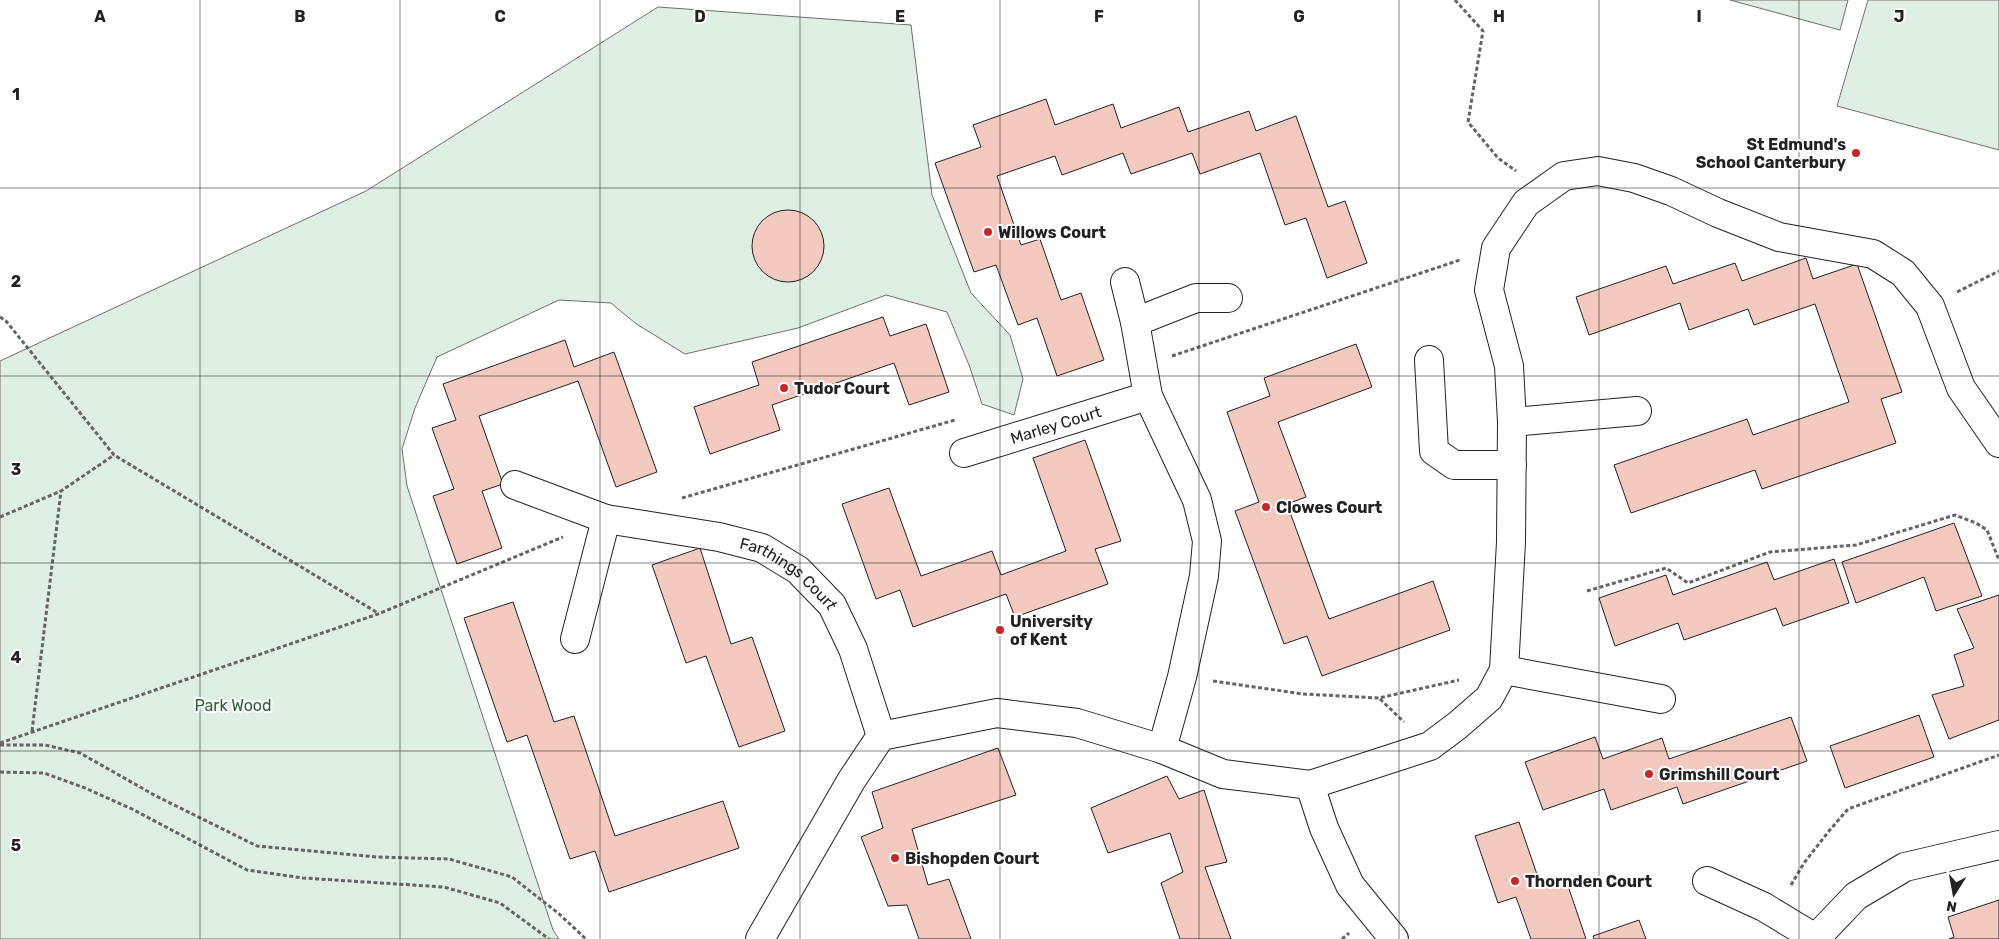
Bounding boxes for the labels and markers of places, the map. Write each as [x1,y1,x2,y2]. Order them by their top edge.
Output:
place label: St Edmund's School Canterbury [1696,135,1846,172]
marker: St Edmund's School Canterbury [1850,147,1862,159]
place label: Willows Court [998,223,1107,242]
marker: Willows Court [982,226,994,238]
place label: Tudor Court [794,379,890,398]
marker: Tudor Court [778,382,790,394]
place label: Clowes Court [1276,498,1383,517]
marker: Clowes Court [1260,501,1272,513]
place label: University of Kent [1010,612,1093,649]
marker: University of Kent [994,624,1006,636]
place label: Grimshill Court [1659,765,1780,784]
marker: Grimshill Court [1643,768,1655,780]
place label: Bishopden Court [905,849,1040,868]
marker: Bishopden Court [889,852,901,864]
place label: Thornden Court [1525,872,1652,891]
marker: Thornden Court [1509,875,1521,887]

